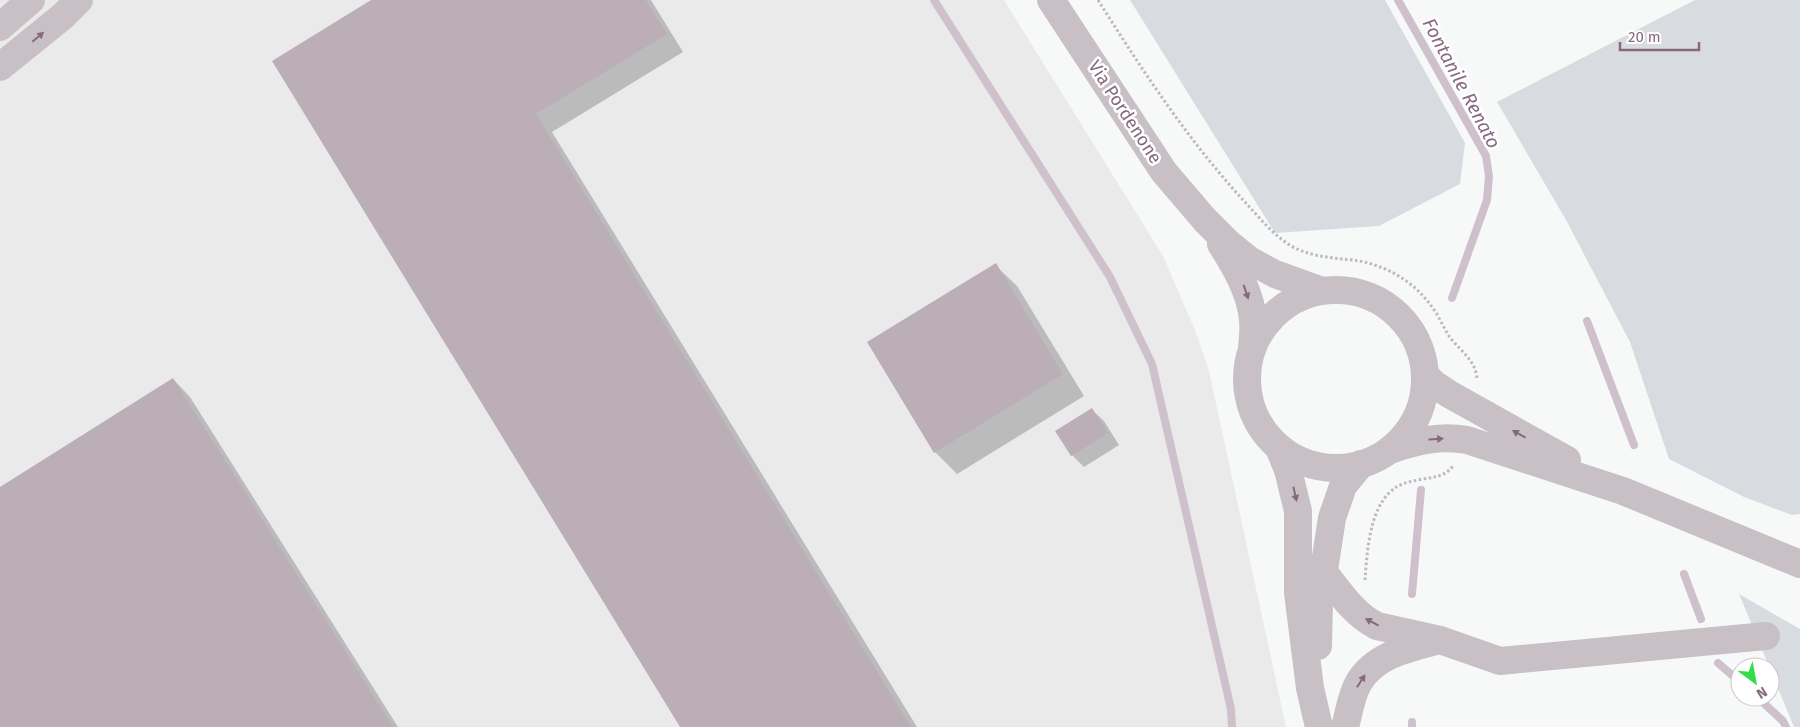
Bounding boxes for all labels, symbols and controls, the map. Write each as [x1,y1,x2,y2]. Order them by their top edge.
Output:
water label: Fontanile Renato [1418,14,1506,152]
scale bar [1620,20,1699,52]
text: 20 m [1628,28,1661,46]
one-way arrow [32,32,45,43]
street label: Via Pordenone [1084,56,1166,168]
one-way arrow [1243,285,1250,300]
one-way arrow [1512,429,1526,438]
one-way arrow [1428,434,1444,442]
one-way arrow [1291,487,1299,502]
one-way arrow [1365,618,1380,626]
north arrow [1730,657,1780,707]
one-way arrow [1356,675,1365,688]
text: N [1753,683,1770,702]

